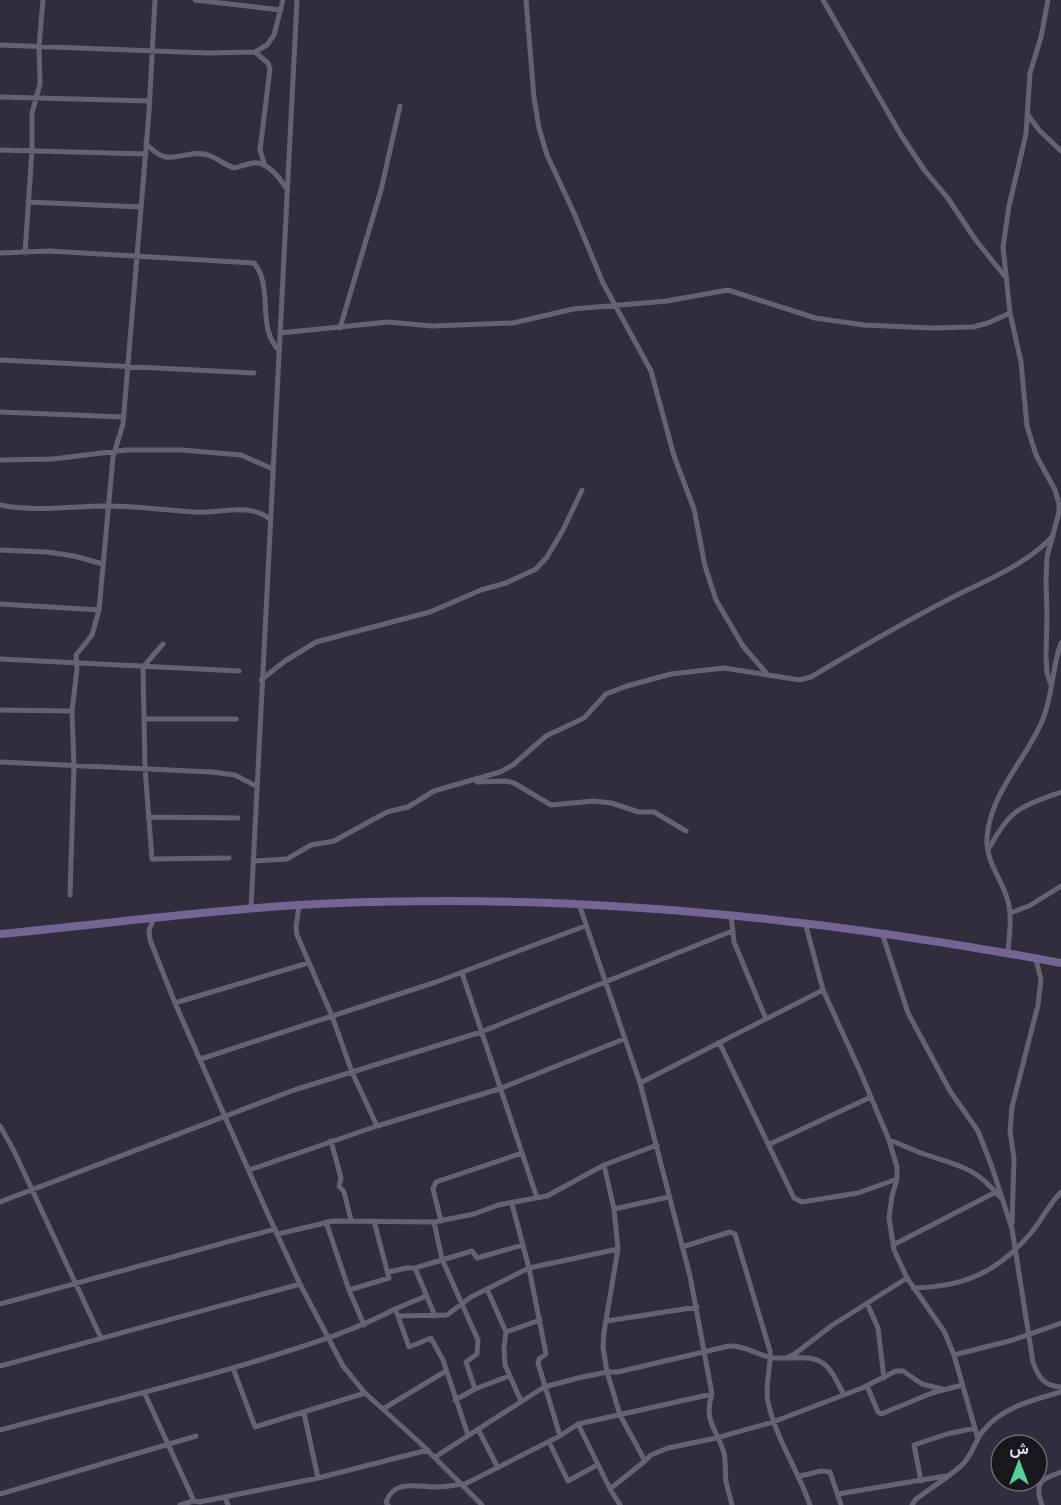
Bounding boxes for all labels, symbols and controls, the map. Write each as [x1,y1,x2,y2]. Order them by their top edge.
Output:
north arrow [989,1433,1049,1493]
text: ش [1009,1440,1029,1458]

